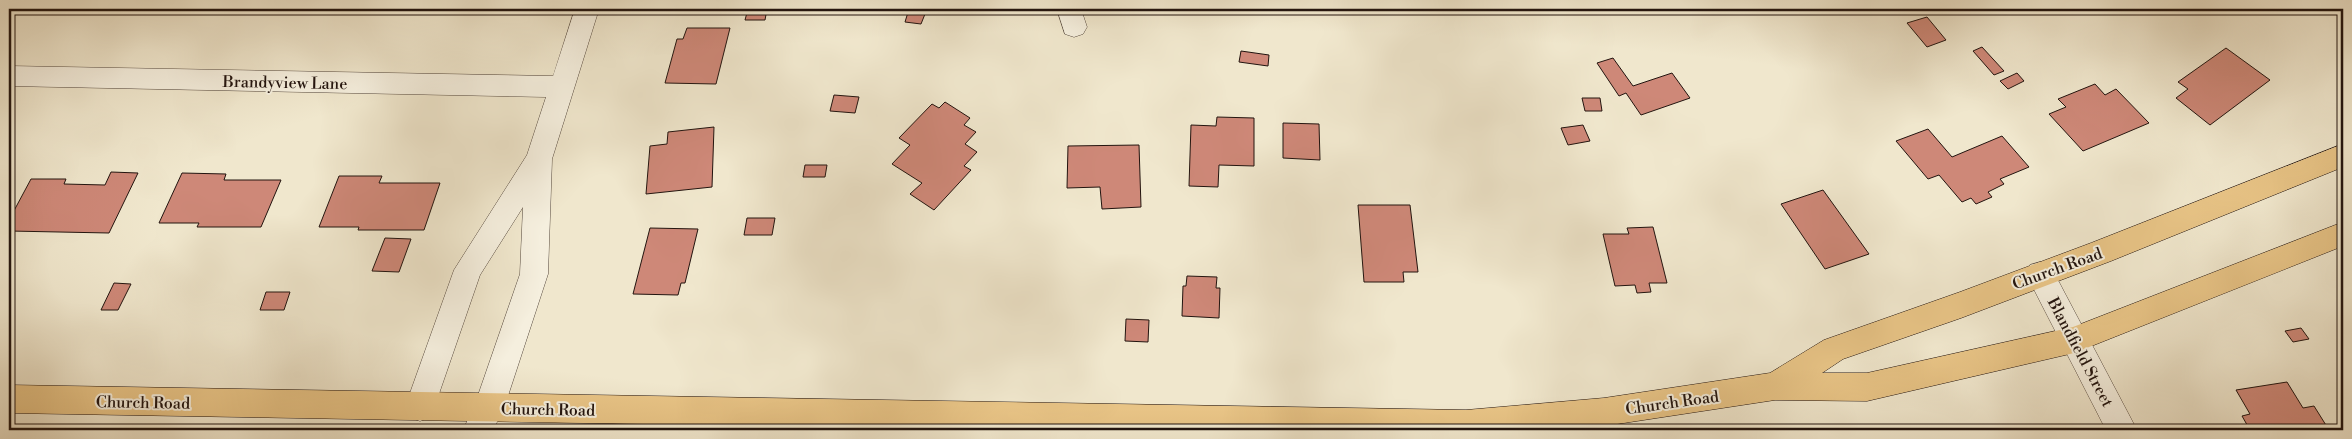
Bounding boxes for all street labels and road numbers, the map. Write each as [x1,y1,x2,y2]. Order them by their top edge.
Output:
street label: Brandyview Lane [221,72,347,94]
street label: Church Road [2010,243,2105,294]
street label: Blandfield Street [2042,293,2118,411]
street label: Church Road [1624,387,1720,419]
street label: Church Road [96,392,190,414]
street label: Church Road [501,399,595,421]

